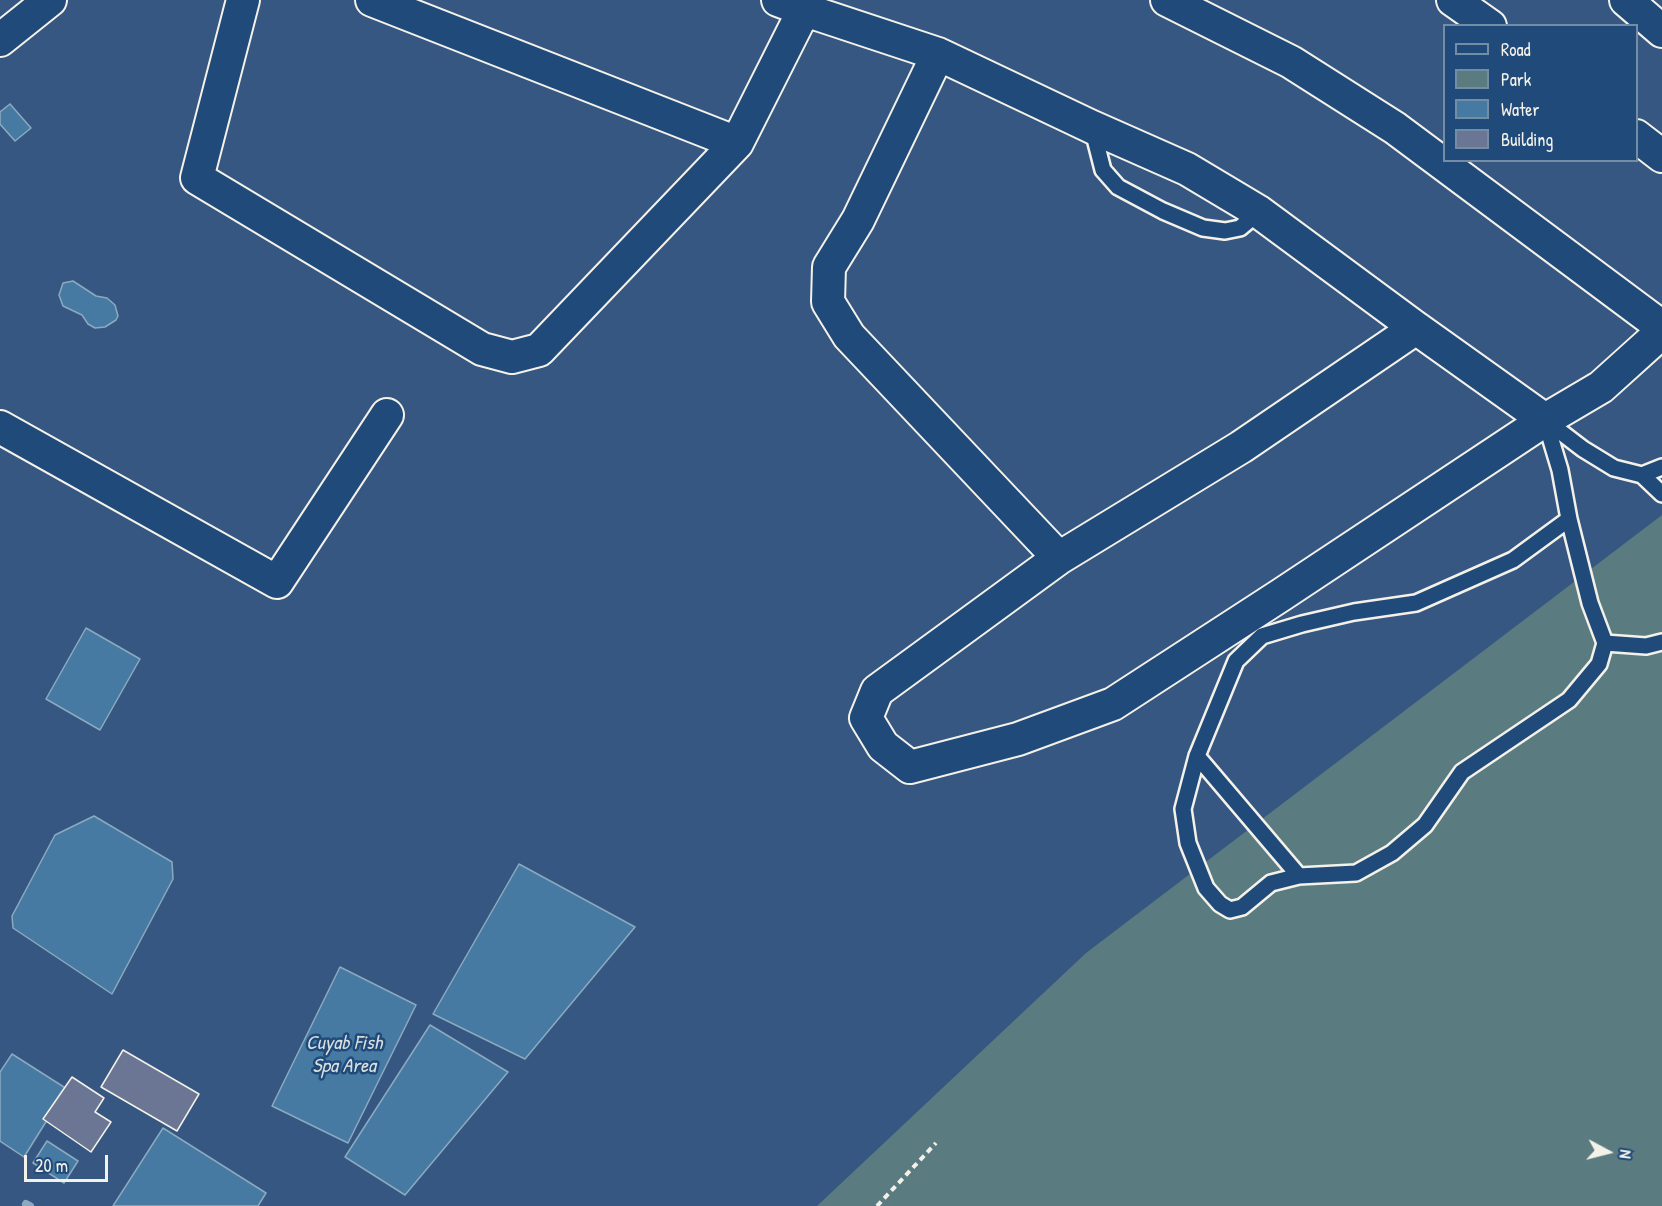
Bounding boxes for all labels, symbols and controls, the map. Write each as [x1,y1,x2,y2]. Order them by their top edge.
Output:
legend [1443,24,1638,162]
text: Road [1501,37,1531,62]
text: Park [1501,67,1531,92]
text: Water [1501,97,1539,122]
text: Building [1501,127,1553,152]
water label: Cuyab Fish Spa Area [306,1032,382,1079]
north arrow [1578,1122,1638,1182]
scale bar [27,1143,111,1181]
text: N [1614,1149,1637,1160]
text: 20 m [35,1153,68,1178]

